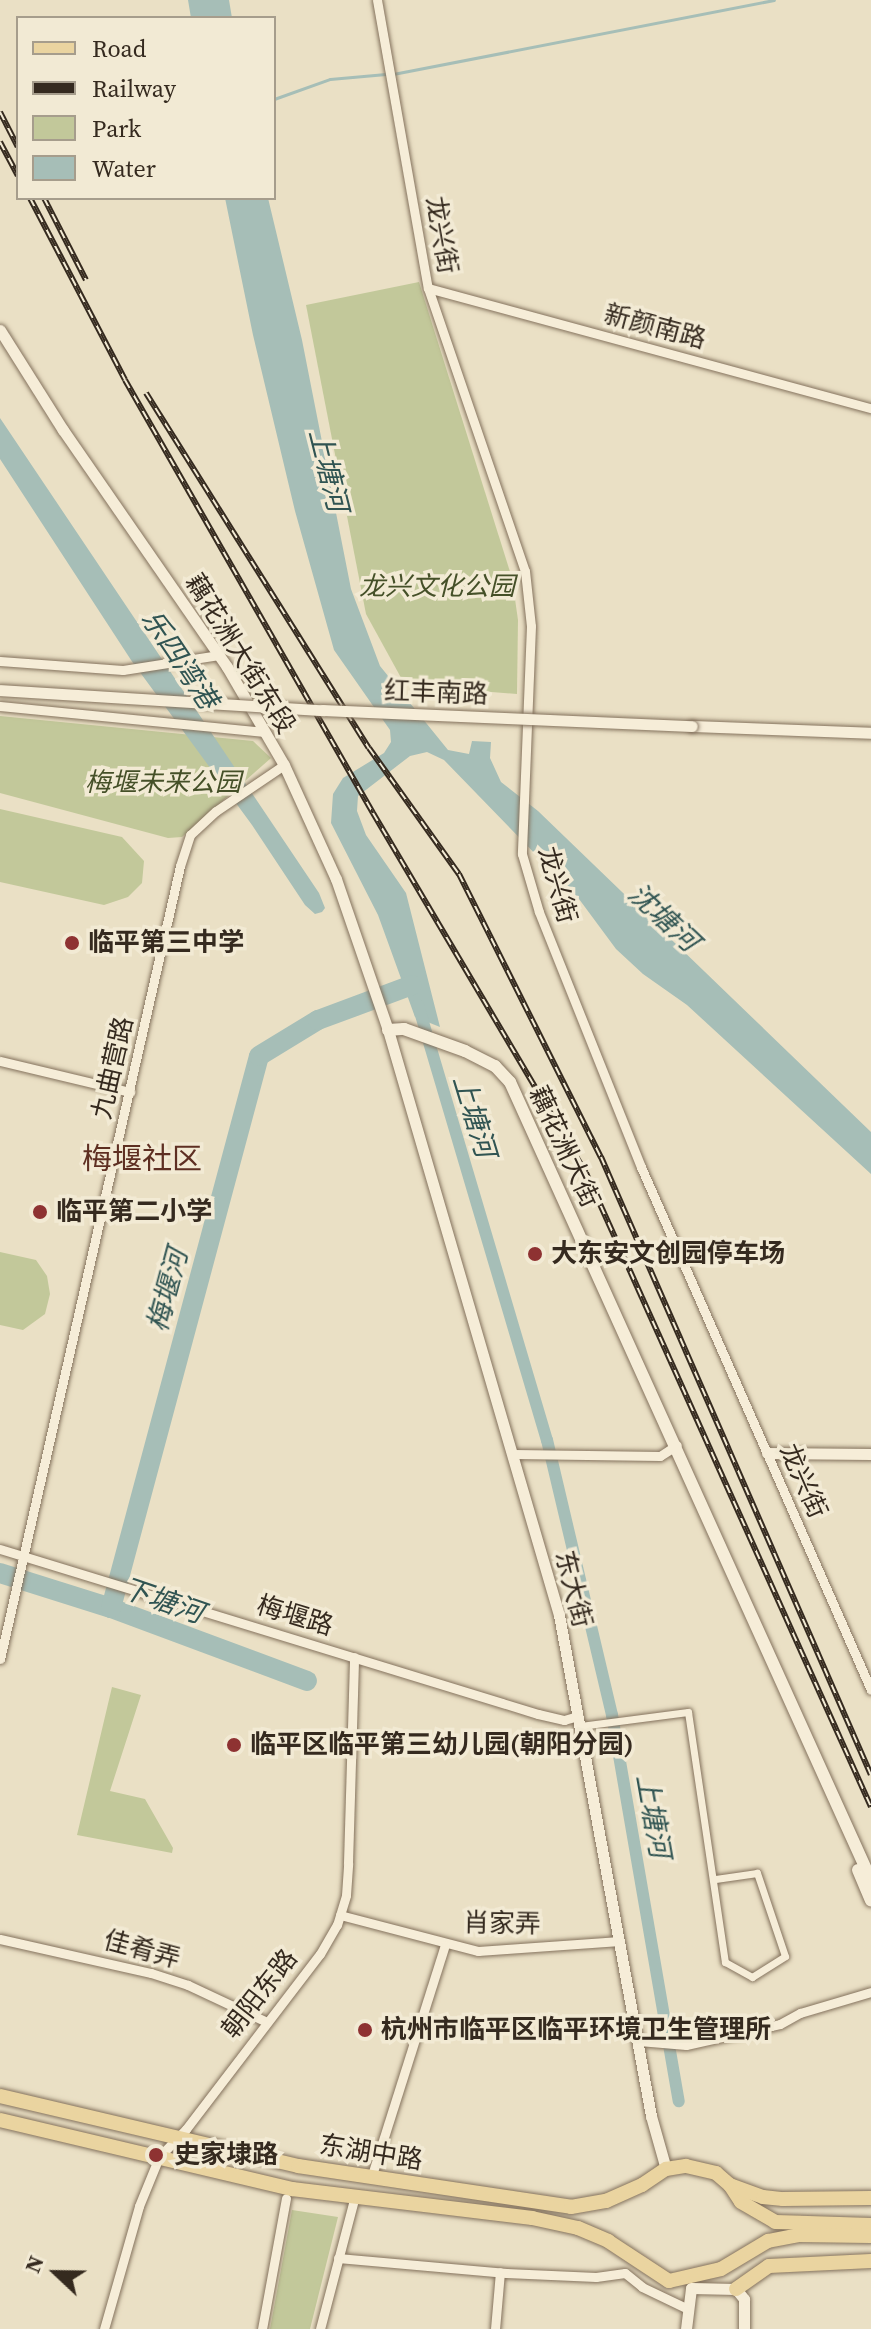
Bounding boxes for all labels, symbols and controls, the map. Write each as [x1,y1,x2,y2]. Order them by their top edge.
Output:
legend [16,16,276,200]
text: Road [92,32,146,65]
text: Railway [92,72,176,105]
text: Park [92,112,141,145]
text: Water [92,152,156,185]
street label: 龙兴街 [419,194,463,276]
street label: 新颜南路 [601,298,709,356]
water label: 上塘河 [303,425,355,515]
street label: 藕花洲大街东段 [179,569,301,739]
park label: 龙兴文化公园 [359,571,515,603]
water label: 乐四湾港 [135,603,225,715]
street label: 红丰南路 [383,676,489,710]
park label: 梅堰未来公园 [85,767,241,799]
street label: 龙兴街 [531,843,583,927]
water label: 沈塘河 [622,876,706,958]
place label: 临平第三中学 [88,927,244,959]
marker: 临平第三中学 [63,934,81,952]
street label: 九曲营路 [86,1014,140,1122]
water label: 上塘河 [447,1071,503,1161]
street label: 藕花洲大街 [522,1081,606,1213]
district label: 梅堰社区 [82,1141,202,1177]
place label: 临平第二小学 [56,1196,212,1228]
marker: 临平第二小学 [31,1203,49,1221]
place label: 大东安文创园停车场 [551,1238,785,1270]
water label: 梅堰河 [140,1245,194,1335]
marker: 大东安文创园停车场 [526,1245,544,1263]
street label: 龙兴街 [773,1439,833,1523]
street label: 东大街 [548,1547,598,1631]
water label: 下塘河 [118,1570,208,1630]
street label: 梅堰路 [253,1590,337,1642]
place label: 临平区临平第三幼儿园(朝阳分园) [250,1729,634,1761]
marker: 临平区临平第三幼儿园(朝阳分园) [225,1736,243,1754]
water label: 上塘河 [630,1772,678,1860]
street label: 肖家弄 [463,1908,541,1940]
street label: 佳肴弄 [100,1925,184,1975]
street label: 朝阳东路 [216,1943,304,2045]
place label: 杭州市临平区临平环境卫生管理所 [381,2014,771,2046]
marker: 杭州市临平区临平环境卫生管理所 [356,2021,374,2039]
street label: 东湖中路 [317,2129,425,2177]
place label: 史家埭路 [174,2139,278,2171]
marker: 史家埭路 [145,2144,167,2166]
north arrow [16,2233,96,2313]
text: N [17,2251,51,2277]

